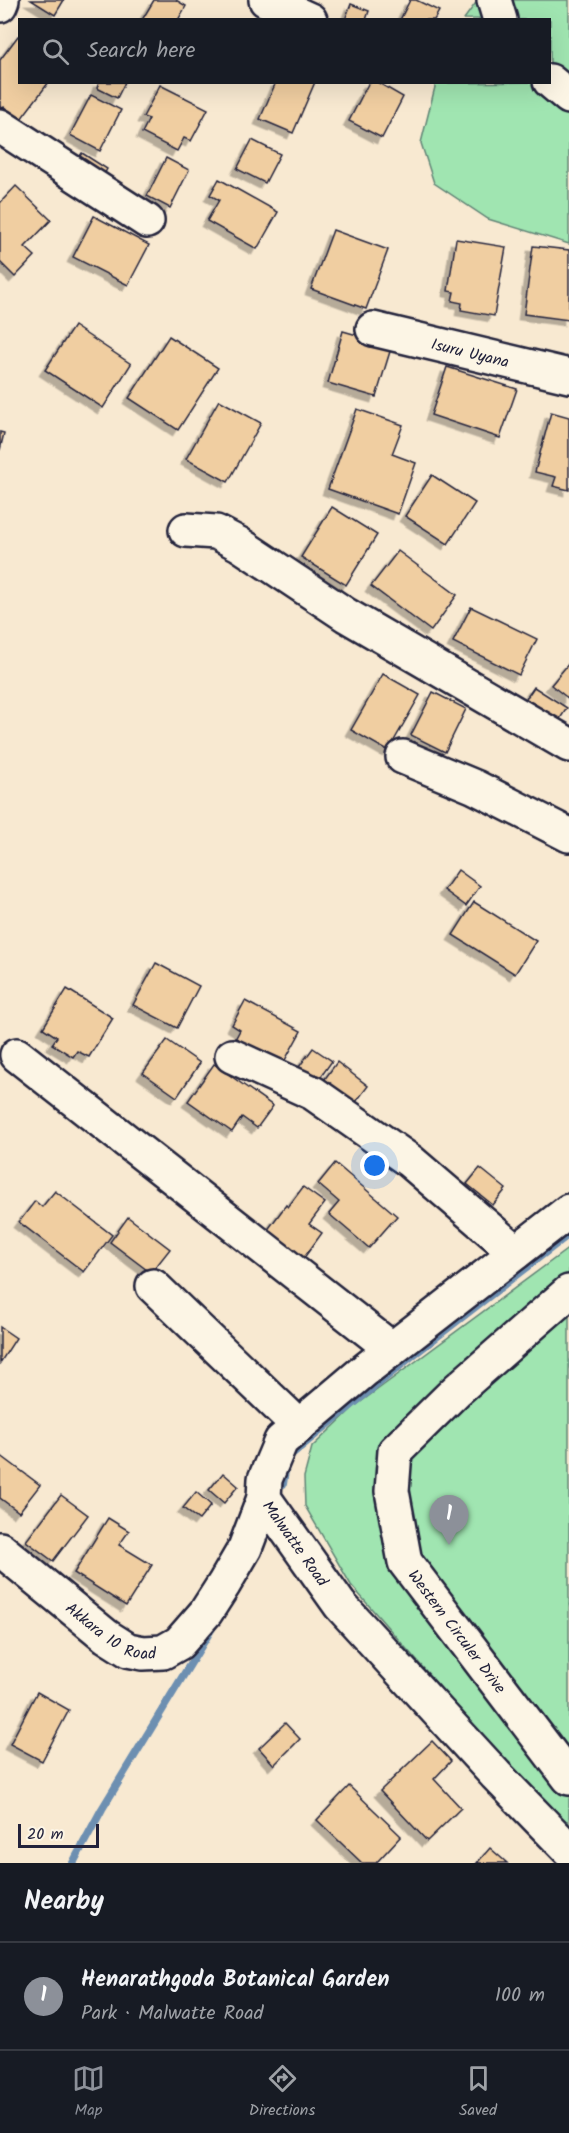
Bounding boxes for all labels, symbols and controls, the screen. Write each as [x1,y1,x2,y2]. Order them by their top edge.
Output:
search box [18,18,551,84]
text: Search here [87,34,195,69]
icon: search [39,35,72,68]
street label: Isuru Uyana [428,332,512,375]
your location [360,1151,389,1180]
street label: Malwatte Road [255,1496,335,1593]
pin: 1 [430,1496,468,1545]
street label: Western Circuler Drive [401,1565,512,1699]
street label: Akkara 10 Road [59,1597,158,1667]
scale bar [18,1821,99,1848]
text: 20 m [27,1822,63,1847]
text: Nearby [24,1881,104,1923]
text: Henarathgoda Botanical Garden [81,1963,389,1998]
text: 1 [40,1980,47,2012]
text: 100 m [495,1980,545,2012]
text: Park · Malwatte Road [81,1998,264,2030]
tab: Map [72,2062,105,2123]
tab: Directions [249,2062,315,2123]
tab: Saved [459,2062,497,2123]

